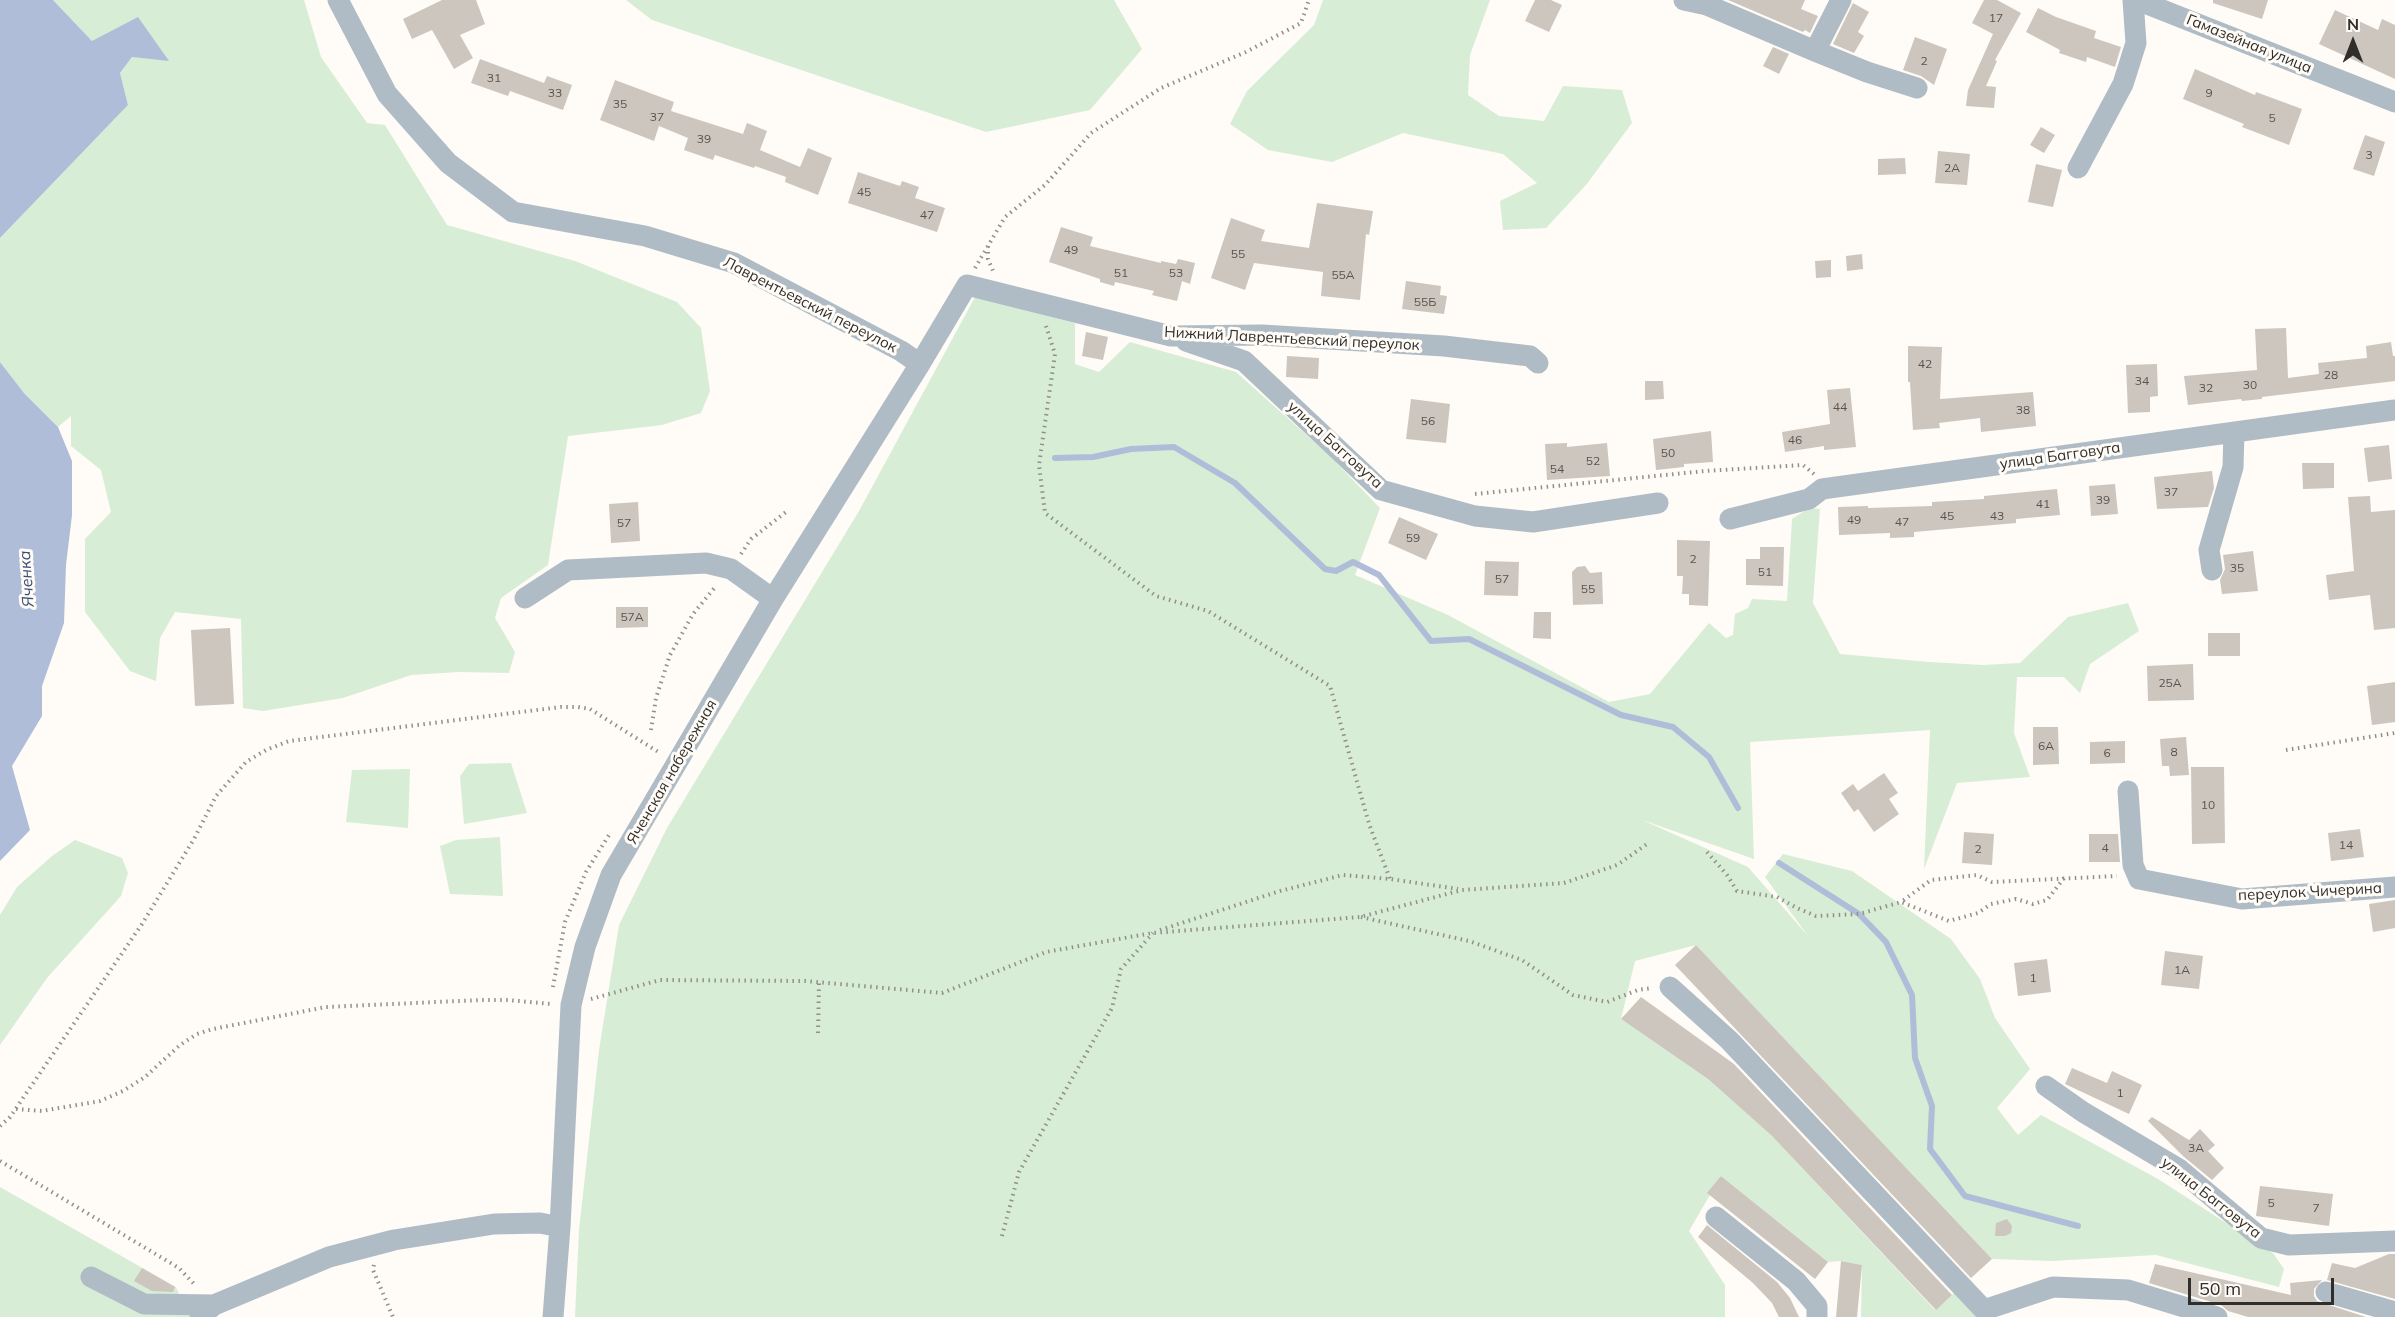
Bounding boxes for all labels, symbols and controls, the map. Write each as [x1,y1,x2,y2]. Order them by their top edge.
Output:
house number: 17 [1989,11,2003,25]
street label: Гамазейная улица [2184,11,2314,77]
north arrow [2323,12,2383,72]
text: N [2347,14,2359,34]
house number: 2 [1920,54,1928,68]
house number: 31 [487,71,501,85]
house number: 33 [548,86,562,100]
house number: 9 [2205,86,2213,100]
house number: 35 [613,97,627,111]
house number: 37 [650,110,664,124]
house number: 5 [2268,111,2276,125]
house number: 39 [697,132,711,146]
house number: 3 [2365,148,2373,162]
house number: 2А [1944,161,1960,175]
house number: 45 [857,185,871,199]
house number: 47 [920,208,934,222]
house number: 49 [1064,243,1078,257]
house number: 55 [1231,247,1245,261]
street label: Лаврентьевский переулок [720,253,900,357]
house number: 51 [1114,266,1128,280]
house number: 53 [1169,266,1183,280]
house number: 55А [1331,268,1355,282]
house number: 55Б [1414,295,1436,309]
street label: Нижний Лаврентьевский переулок [1164,323,1420,355]
house number: 42 [1918,357,1932,371]
house number: 28 [2324,368,2338,382]
house number: 34 [2135,374,2149,388]
house number: 30 [2243,378,2257,392]
house number: 32 [2199,381,2213,395]
street label: улица Багговута [1284,398,1386,492]
house number: 44 [1833,400,1847,414]
house number: 38 [2016,403,2030,417]
house number: 56 [1421,414,1435,428]
house number: 46 [1788,433,1802,447]
street label: улица Багговута [1999,439,2121,473]
house number: 50 [1661,446,1675,460]
house number: 52 [1586,454,1600,468]
house number: 54 [1550,462,1564,476]
house number: 37 [2164,485,2178,499]
house number: 39 [2096,493,2110,507]
house number: 41 [2036,497,2050,511]
house number: 45 [1940,509,1954,523]
house number: 43 [1990,509,2004,523]
house number: 49 [1847,513,1861,527]
house number: 47 [1895,515,1909,529]
house number: 57 [617,516,631,530]
house number: 59 [1406,531,1420,545]
water label: Яченка [15,550,39,608]
house number: 2 [1689,552,1697,566]
house number: 35 [2230,561,2244,575]
house number: 51 [1758,565,1772,579]
house number: 57 [1495,572,1509,586]
house number: 55 [1581,582,1595,596]
house number: 57А [620,610,644,624]
house number: 25А [2158,676,2182,690]
street label: Яченская набережная [623,696,721,848]
house number: 6А [2038,739,2054,753]
house number: 8 [2170,745,2178,759]
house number: 6 [2103,746,2111,760]
house number: 10 [2201,798,2215,812]
house number: 14 [2339,838,2353,852]
house number: 4 [2101,841,2109,855]
house number: 2 [1974,842,1982,856]
street label: переулок Чичерина [2238,879,2382,905]
house number: 1А [2174,963,2190,977]
house number: 1 [2029,971,2037,985]
house number: 1 [2116,1086,2124,1100]
house number: 3А [2188,1141,2204,1155]
street label: улица Багговута [2158,1154,2264,1242]
house number: 5 [2267,1196,2275,1210]
house number: 7 [2312,1201,2320,1215]
scale bar [2191,1266,2336,1304]
text: 50 m [2199,1277,2241,1300]

